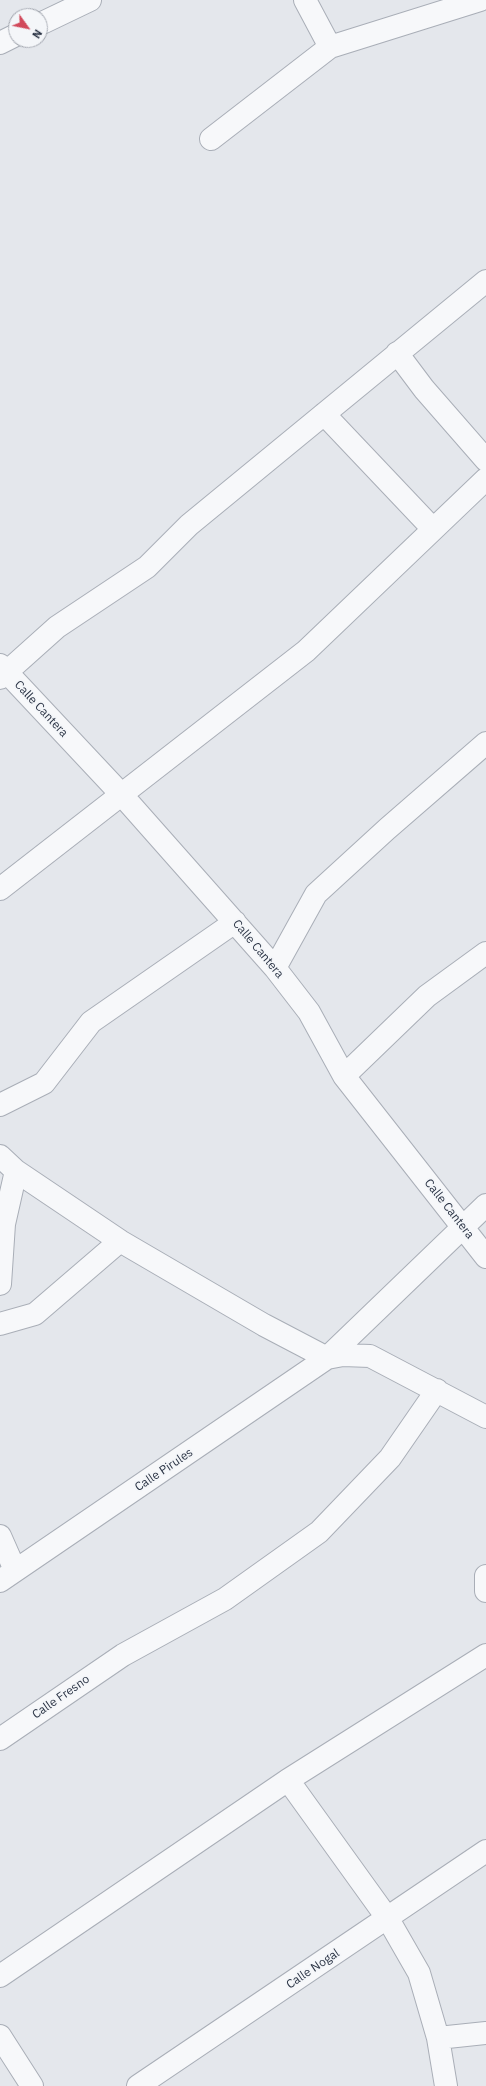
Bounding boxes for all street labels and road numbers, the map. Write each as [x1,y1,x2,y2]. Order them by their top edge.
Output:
street label: Calle Cantera [11,678,71,740]
street label: Calle Cantera [229,917,287,981]
street label: Calle Cantera [421,1176,477,1242]
street label: Calle Pirules [132,1445,196,1495]
street label: Calle Fresno [30,1672,92,1722]
street label: Calle Nogal [284,1946,342,1992]

